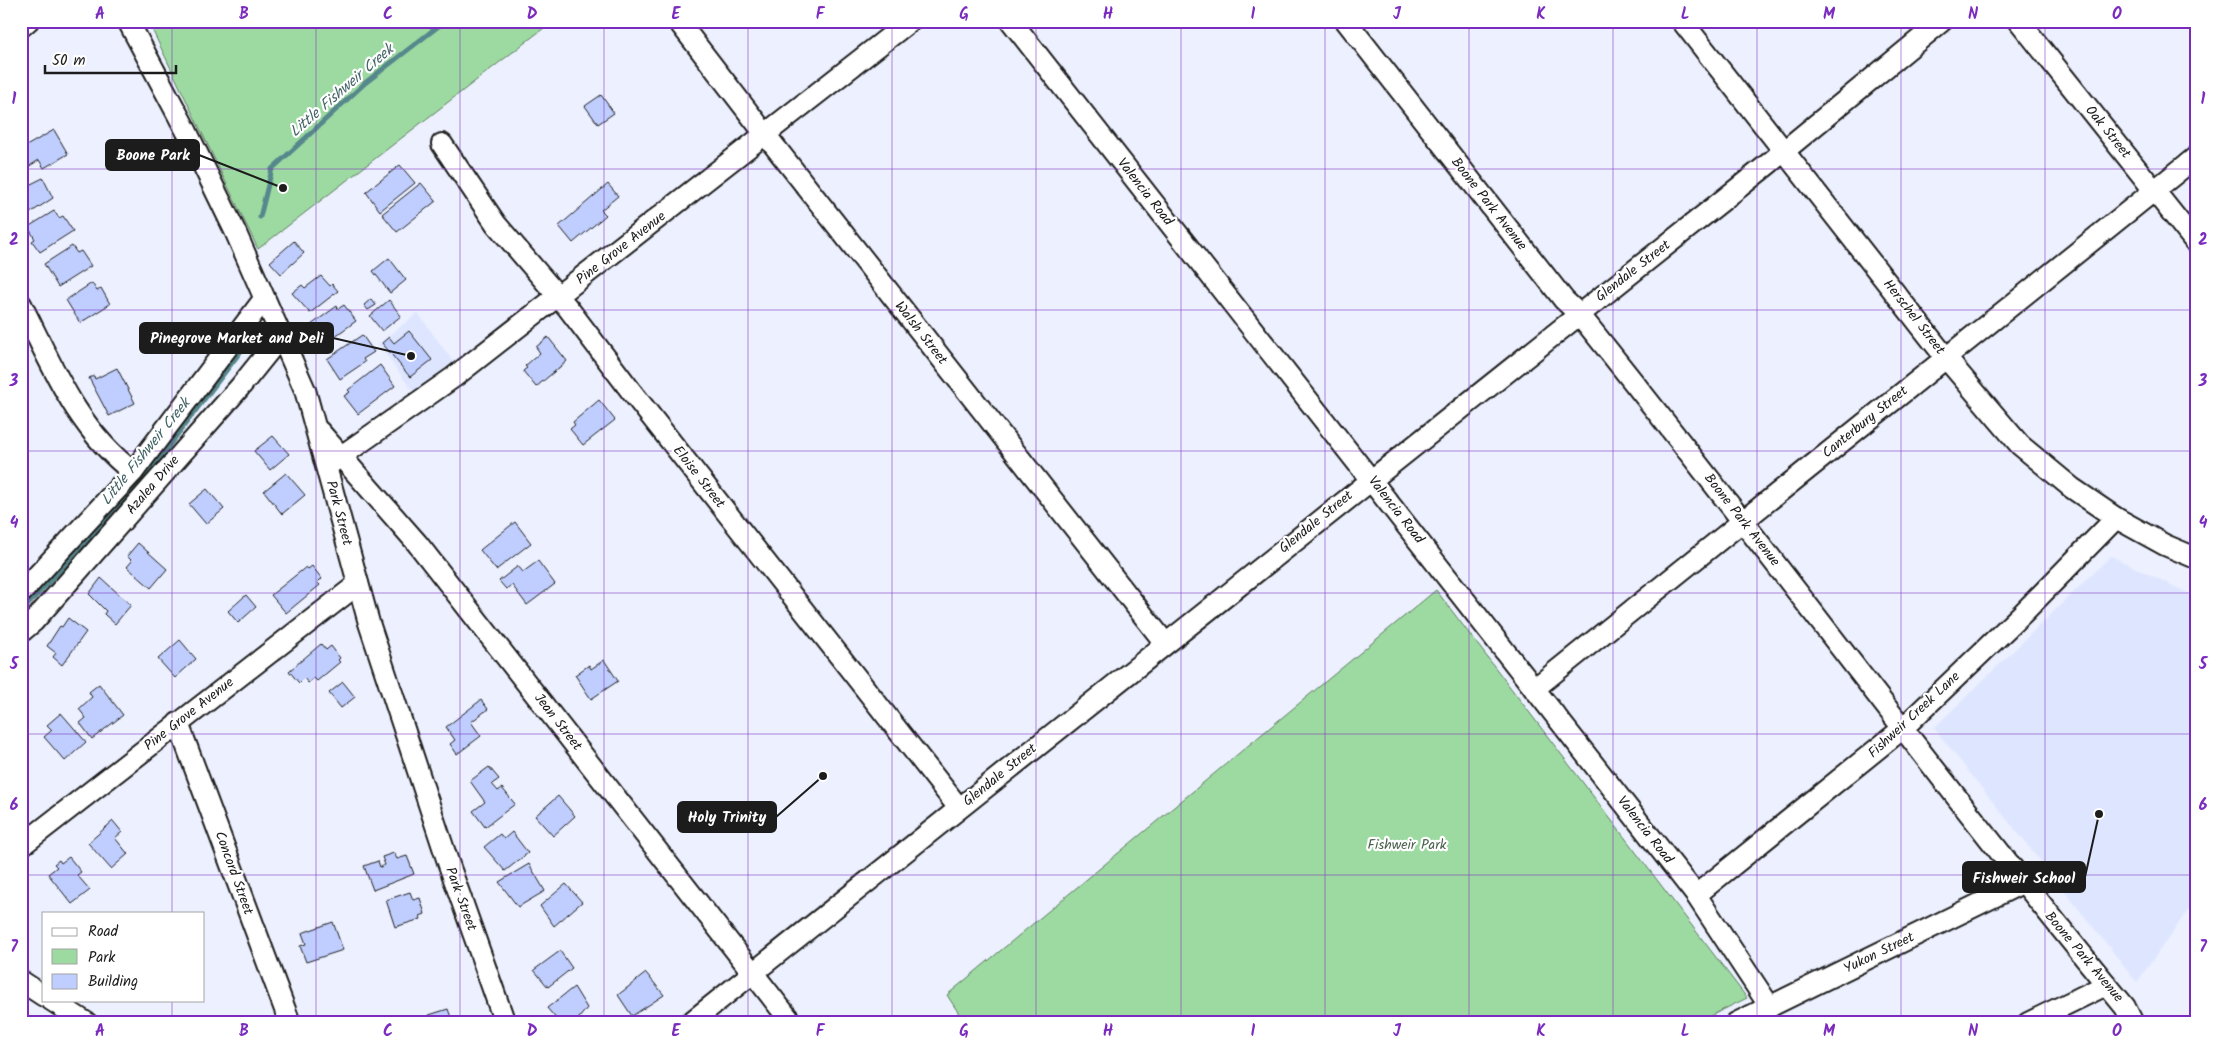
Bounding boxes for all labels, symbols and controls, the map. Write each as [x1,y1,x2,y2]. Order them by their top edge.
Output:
text: A [95,2,105,27]
text: B [239,2,249,27]
text: C [383,2,393,27]
text: D [527,2,538,27]
text: E [672,2,682,27]
text: F [816,2,826,27]
text: G [959,2,969,27]
text: H [1103,2,1113,27]
text: I [1251,2,1256,27]
text: J [1393,2,1402,27]
text: K [1536,2,1546,27]
text: L [1681,2,1689,27]
text: M [1823,2,1836,27]
text: N [1968,2,1978,27]
text: O [2112,2,2122,27]
water label: Little Fishweir Creek [284,38,401,143]
scale bar [45,42,176,74]
text: 50 m [52,49,86,73]
text: 1 [12,87,17,112]
text: 1 [2201,87,2206,112]
street label: Oak Street [2080,101,2137,164]
callout: Boone Park [106,140,199,170]
text: Boone Park [116,144,190,168]
street label: Valencia Road [1111,153,1179,231]
street label: Boone Park Avenue [1445,153,1533,256]
street label: Pine Grove Avenue [571,205,671,290]
text: 2 [9,228,19,253]
text: 2 [2198,228,2208,253]
street label: Glendale Street [1591,234,1676,307]
street label: Herschel Street [1877,274,1951,360]
street label: Walsh Street [889,296,953,370]
callout: Pinegrove Market and Deli [140,323,333,353]
text: Pinegrove Market and Deli [150,327,325,351]
text: 3 [9,369,19,394]
text: 3 [2198,369,2208,394]
street label: Canterbury Street [1817,380,1913,464]
water label: Little Fishweir Creek [95,392,198,511]
street label: Eloise Street [667,441,731,514]
street label: Azalea Drive [121,450,185,520]
street label: Boone Park Avenue [1698,469,1786,572]
street label: Valencia Road [1362,471,1430,549]
street label: Park Street [320,478,358,549]
street label: Glendale Street [1274,485,1358,559]
text: 4 [10,511,19,536]
text: 4 [2199,511,2208,536]
text: 5 [9,652,20,677]
text: 5 [2198,652,2209,677]
street label: Fishweir Creek Lane [1863,666,1966,764]
street label: Pine Grove Avenue [139,671,239,756]
street label: Jean Street [528,688,588,756]
street label: Glendale Street [958,738,1042,812]
street label: Valencia Road [1611,791,1679,869]
text: 6 [10,793,19,818]
text: 6 [2199,793,2208,818]
callout: Holy Trinity [678,802,776,832]
text: Holy Trinity [688,806,766,830]
street label: Concord Street [209,828,259,918]
park label: Fishweir Park [1368,834,1447,856]
callout: Fishweir School [1963,862,2085,892]
street label: Park Street [439,864,483,935]
text: Fishweir School [1973,867,2075,891]
street label: Boone Park Avenue [2039,907,2129,1008]
legend [42,912,205,1002]
text: Road [88,920,119,944]
street label: Yukon Street [1840,926,1919,980]
text: 7 [10,935,18,960]
text: 7 [2199,935,2207,960]
text: Park [88,946,116,970]
text: Building [88,970,138,994]
text: A [95,1019,105,1044]
text: B [239,1019,249,1044]
text: C [383,1019,393,1044]
text: D [527,1019,538,1044]
text: E [672,1019,682,1044]
text: F [816,1019,826,1044]
text: G [959,1019,969,1044]
text: H [1103,1019,1113,1044]
text: I [1251,1019,1256,1044]
text: J [1393,1019,1402,1044]
text: K [1536,1019,1546,1044]
text: L [1681,1019,1689,1044]
text: M [1823,1019,1836,1044]
text: N [1968,1019,1978,1044]
text: O [2112,1019,2122,1044]

